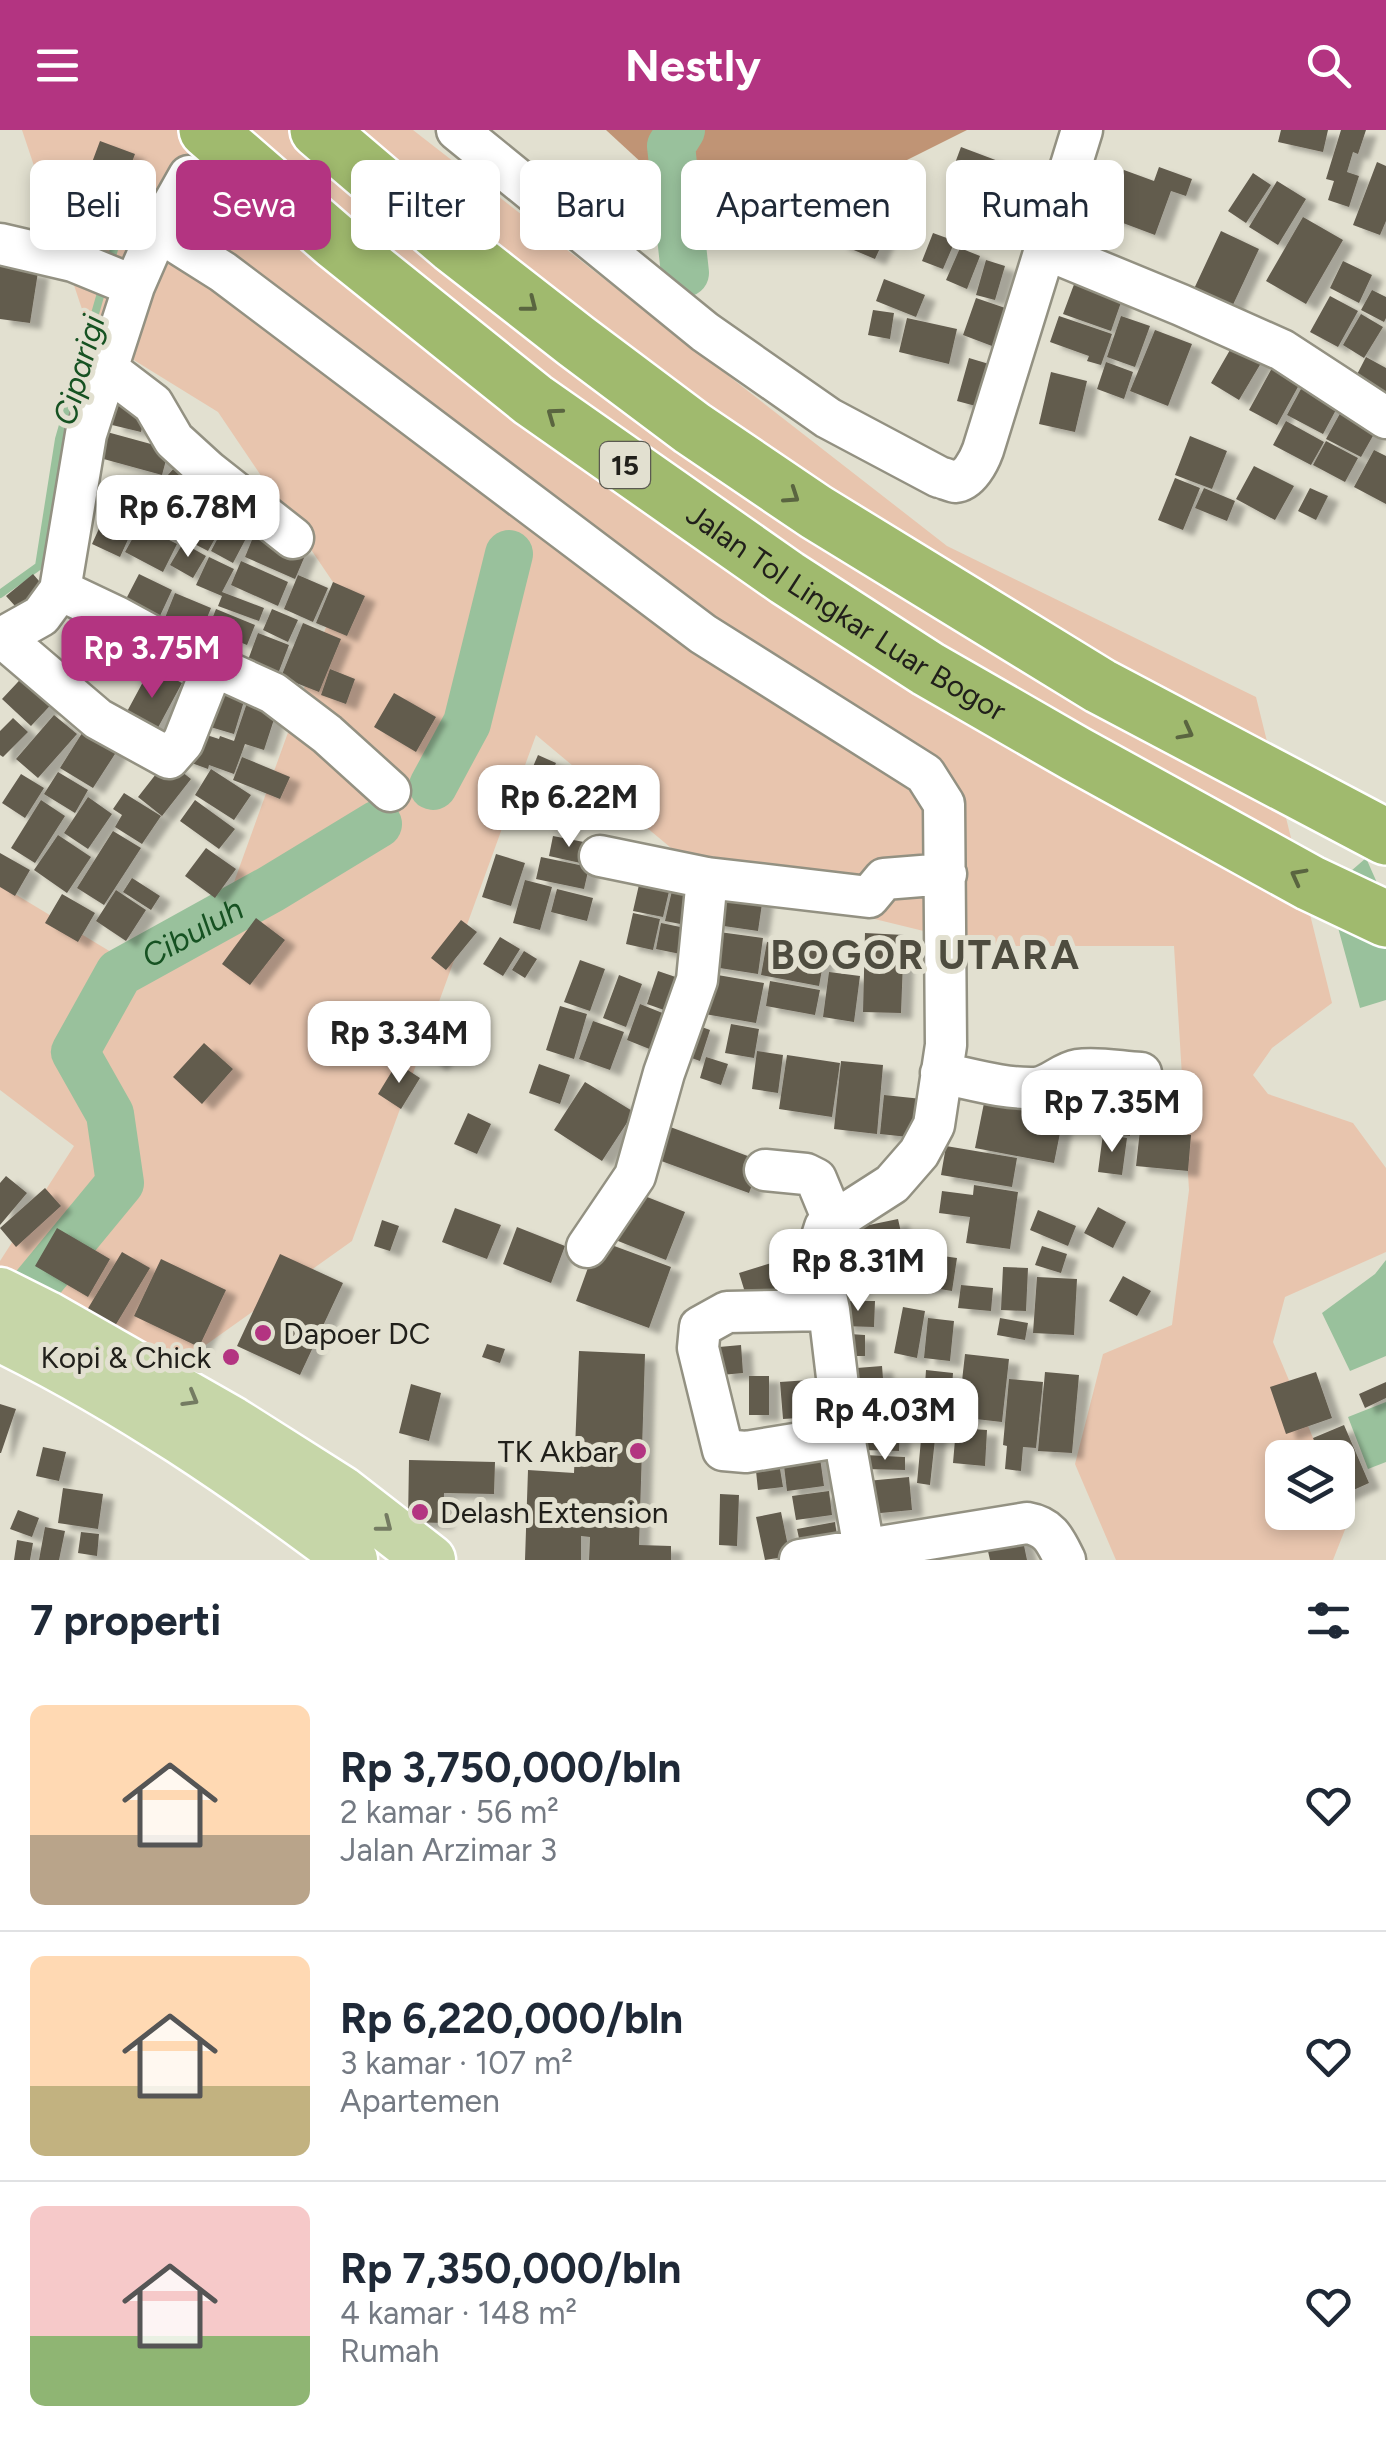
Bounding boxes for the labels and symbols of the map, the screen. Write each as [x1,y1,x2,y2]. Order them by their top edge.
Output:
one-way arrow [518,293,536,311]
water label: Ciparigi [45,310,113,429]
one-way arrow [547,409,566,427]
road number: 15 [600,442,650,488]
pin: Rp 6.78M [85,475,291,560]
one-way arrow [781,484,800,502]
street label: Jalan Tol Lingkar Luar Bogor [680,495,1013,729]
pin: Rp 3.75M [49,616,255,701]
one-way arrow [1176,720,1194,739]
pin: Rp 6.22M [466,765,672,850]
one-way arrow [1291,869,1309,888]
water label: Cibuluh [135,889,250,976]
district label: BOGOR UTARA [770,931,1082,979]
pin: Rp 3.34M [296,1001,502,1086]
pin: Rp 7.35M [1009,1070,1215,1155]
pin: Rp 8.31M [755,1229,961,1314]
place label: Dapoer DC [283,1315,430,1352]
marker: Dapoer DC [252,1322,274,1344]
place label: Kopi & Chick [41,1339,211,1376]
marker: Kopi & Chick [220,1346,242,1368]
pin: Rp 4.03M [782,1378,988,1463]
one-way arrow [181,1387,199,1407]
place label: TK Akbar [498,1433,618,1470]
marker: TK Akbar [627,1440,649,1462]
place label: Delash Extension [440,1494,669,1531]
marker: Delash Extension [409,1501,431,1523]
one-way arrow [374,1514,392,1531]

